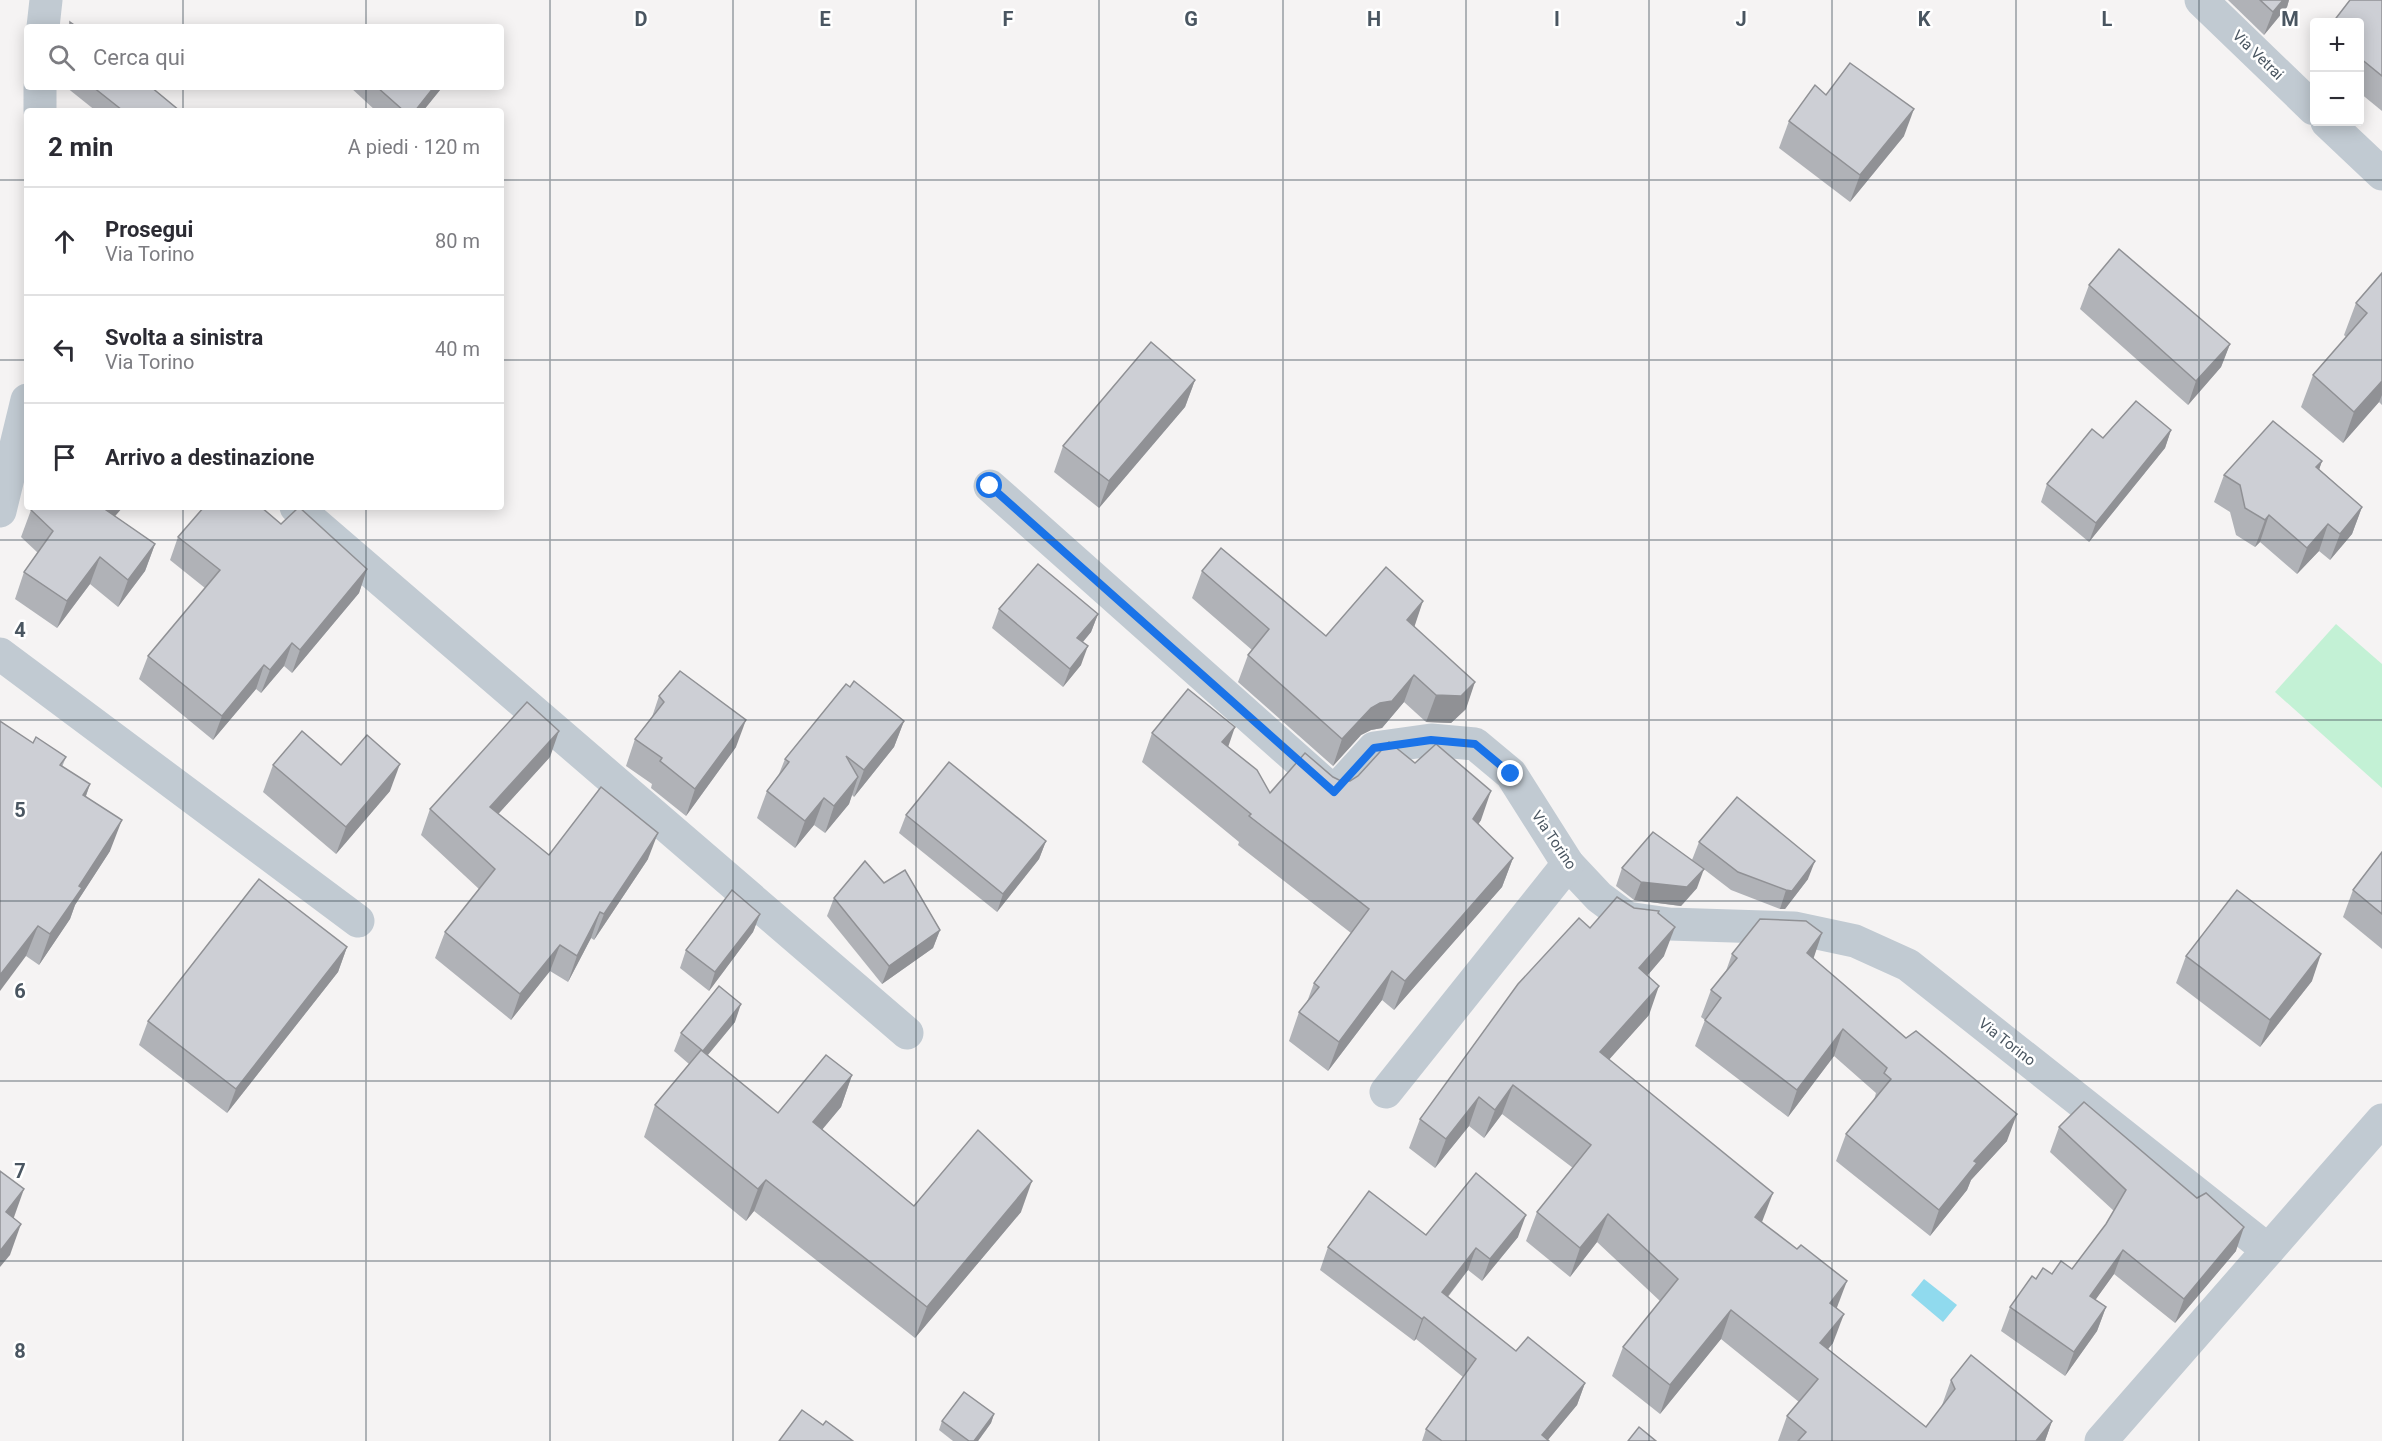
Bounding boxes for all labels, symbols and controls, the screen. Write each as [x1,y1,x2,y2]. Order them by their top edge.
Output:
text: D [635,7,648,31]
text: E [819,7,831,31]
text: F [1003,7,1014,31]
text: G [1184,7,1198,31]
text: H [1367,7,1381,31]
text: I [1554,7,1560,31]
text: J [1735,7,1747,31]
text: K [1918,7,1931,31]
text: L [2102,7,2113,31]
text: M [2281,7,2299,31]
map controls [2310,18,2364,126]
button: + [2310,18,2364,72]
search box [24,24,504,90]
street label: Via Vetrai [2229,26,2287,84]
icon: search [45,41,78,74]
text: Cerca qui [93,45,185,70]
button: − [2310,72,2364,126]
text: 2 min [48,132,113,162]
text: A piedi · 120 m [348,135,480,159]
text: Prosegui [105,217,193,242]
icon: ahead [48,225,81,258]
text: 80 m [435,229,480,253]
text: Via Torino [105,242,195,266]
text: Svolta a sinistra [105,325,263,350]
icon: left [48,333,81,366]
text: 40 m [435,337,480,361]
text: Via Torino [105,350,195,374]
icon: arrive [48,441,81,474]
text: Arrivo a destinazione [105,445,314,470]
route start [976,472,1002,498]
text: 4 [14,618,26,642]
route end [1497,760,1523,786]
text: 5 [14,798,26,822]
street label: Via Torino [1528,807,1580,873]
text: 6 [14,979,26,1003]
street label: Via Torino [1975,1014,2039,1070]
text: 7 [14,1159,26,1183]
text: 8 [14,1339,26,1363]

